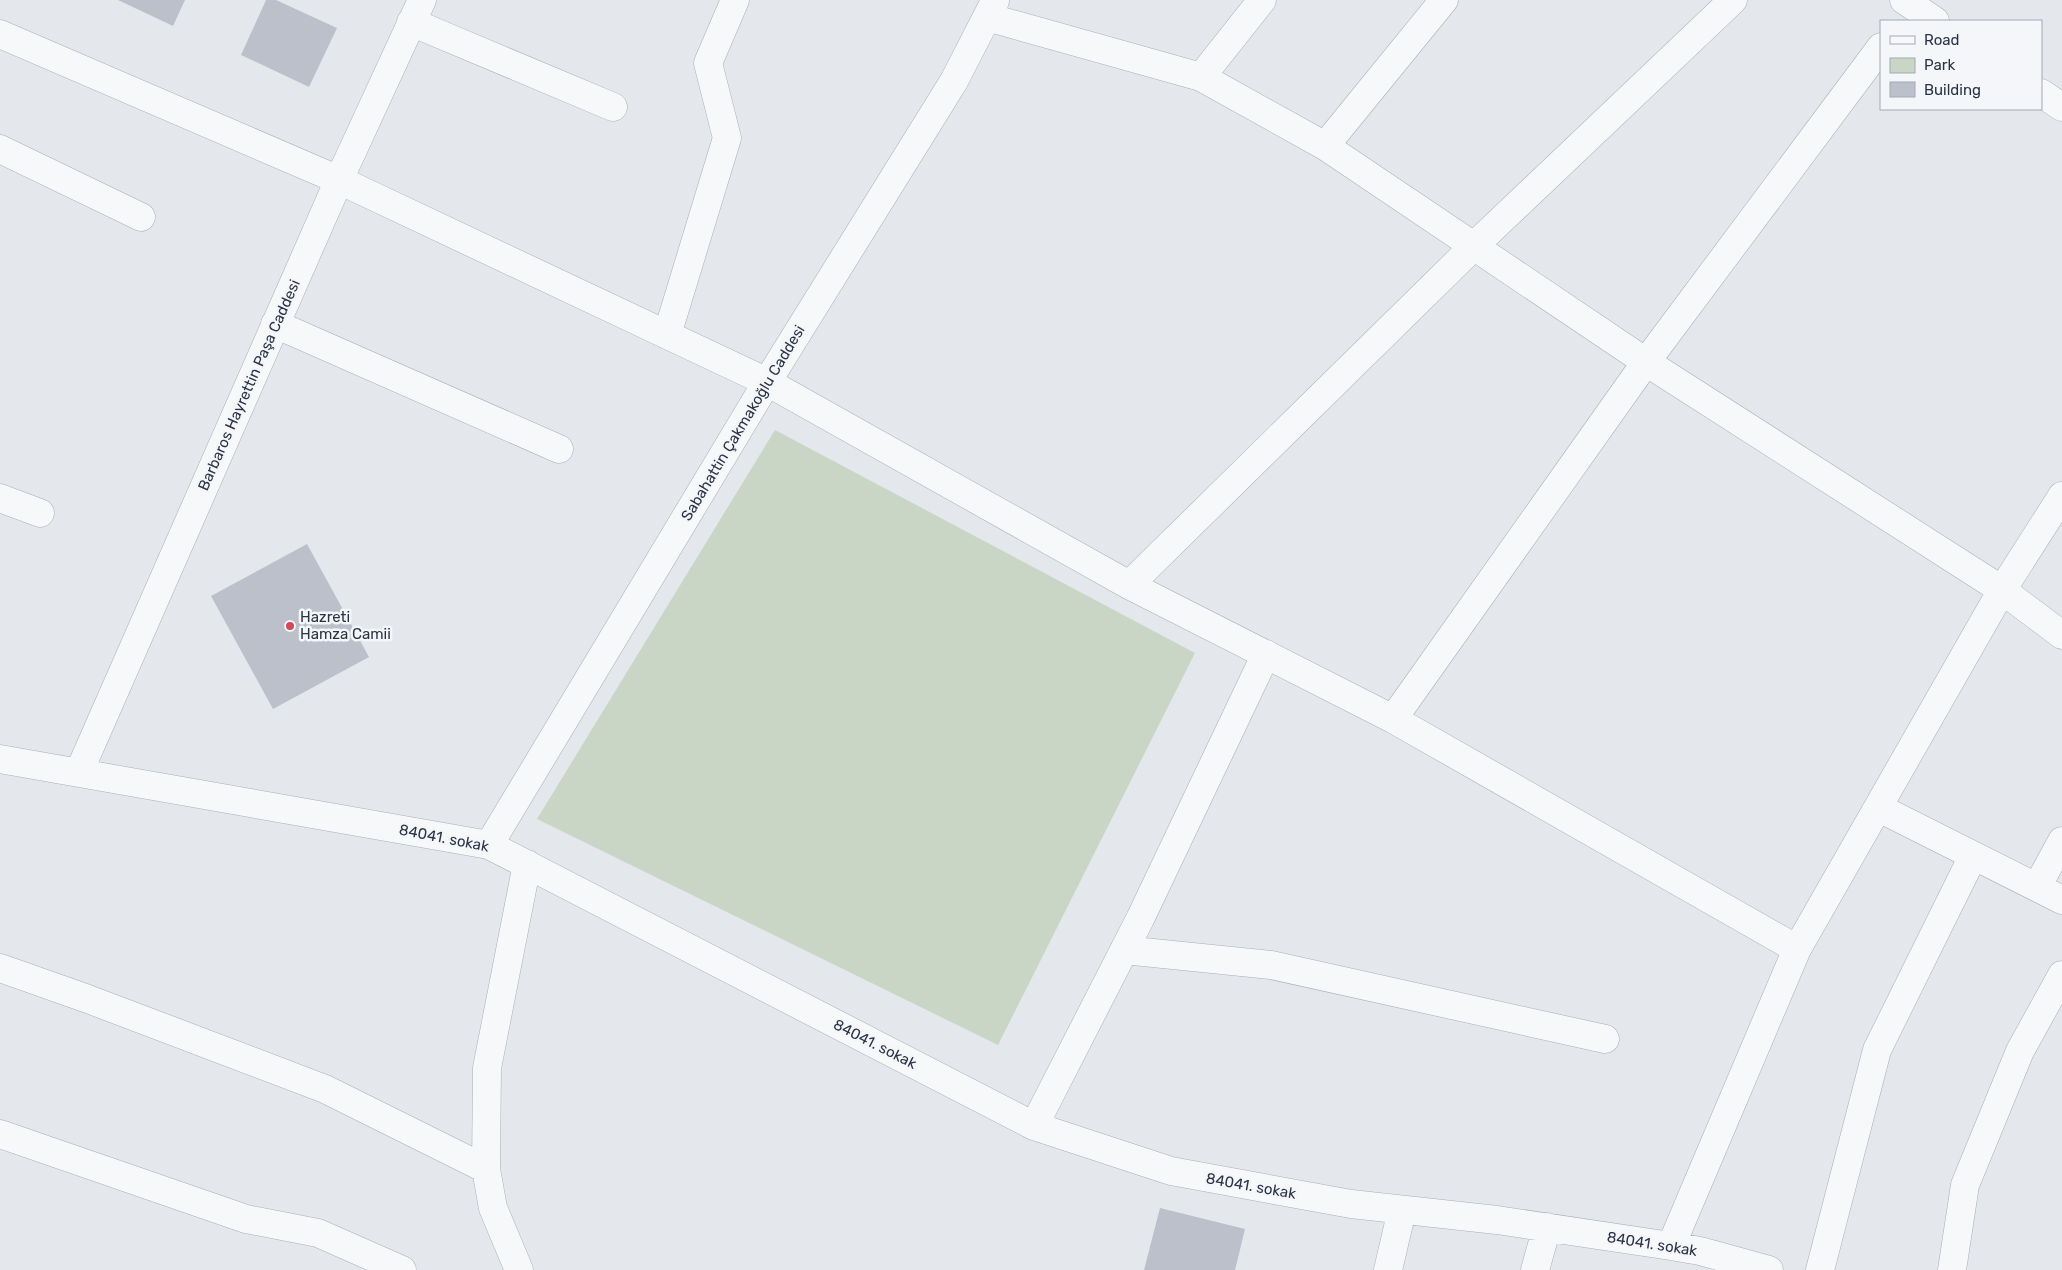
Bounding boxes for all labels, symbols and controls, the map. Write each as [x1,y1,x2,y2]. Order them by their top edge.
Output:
legend [1880,20,2042,110]
text: Road [1924,31,1960,49]
text: Park [1924,56,1955,74]
text: Building [1924,81,1981,99]
street label: Barbaros Hayrettin Paşa Caddesi [194,277,304,493]
street label: Sabahattin Çakmakoğlu Caddesi [677,322,809,524]
place label: Hazreti Hamza Camii [300,608,391,643]
marker: Hazreti Hamza Camii [284,620,296,632]
street label: 84041. sokak [398,820,491,856]
street label: 84041. sokak [830,1015,920,1073]
street label: 84041. sokak [1205,1169,1298,1203]
street label: 84041. sokak [1606,1228,1699,1260]

